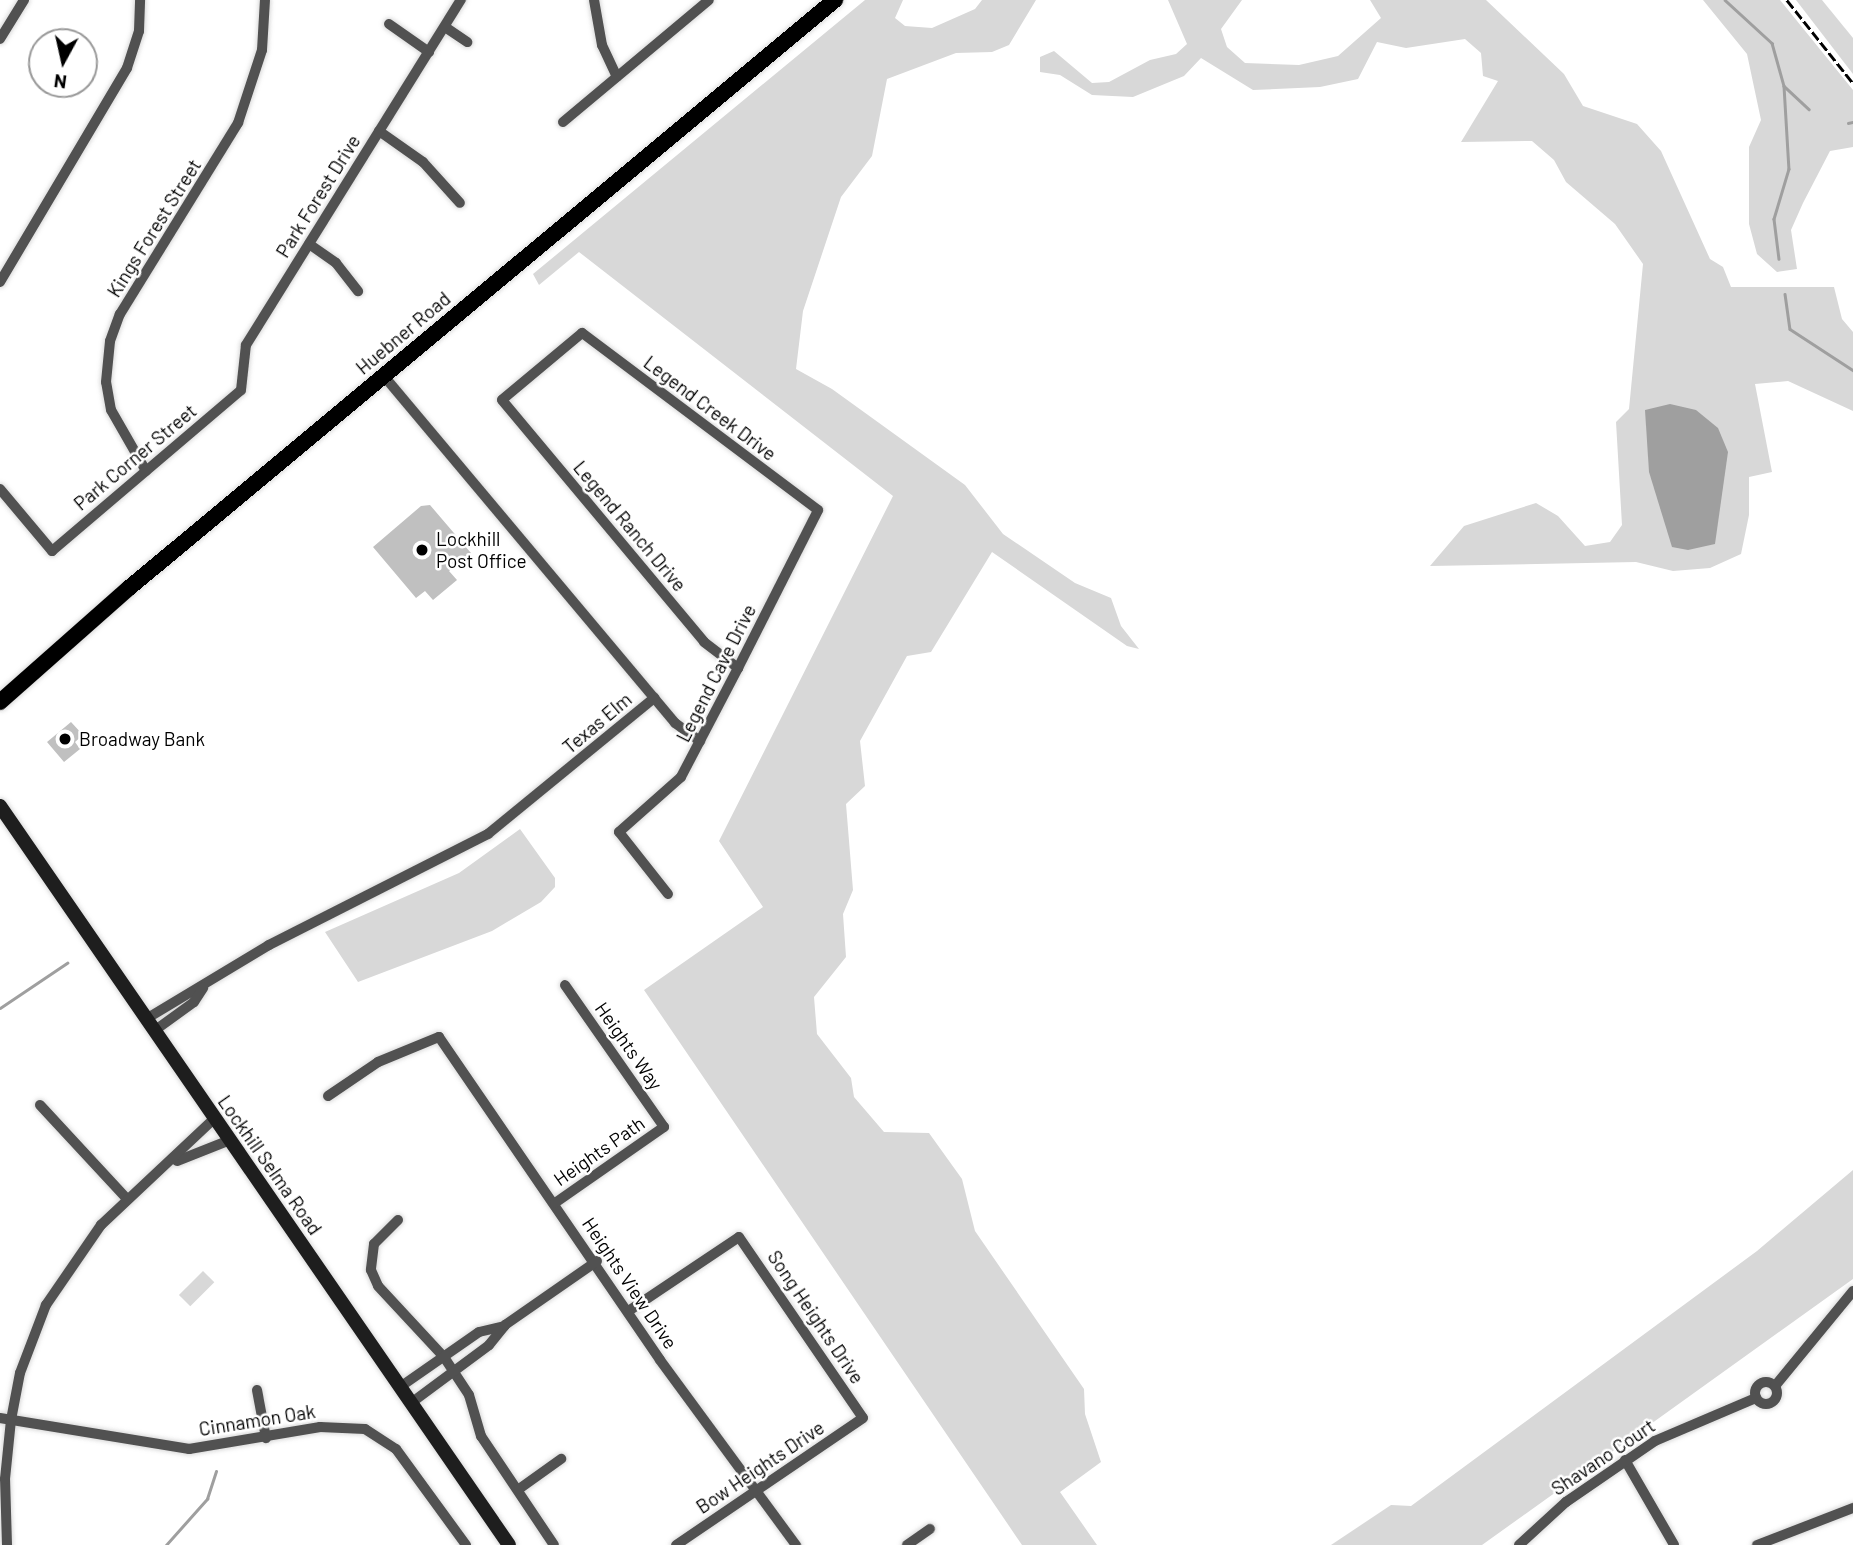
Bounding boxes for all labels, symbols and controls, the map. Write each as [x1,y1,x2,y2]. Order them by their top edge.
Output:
north arrow [28,28,98,98]
text: N [52,70,68,95]
street label: Park Forest Drive [271,130,365,262]
street label: Kings Forest Street [102,155,206,301]
street label: Huebner Road [351,287,455,379]
street label: Legend Creek Drive [639,351,781,465]
street label: Park Corner Street [69,399,201,515]
street label: Legend Ranch Drive [569,456,691,596]
place label: Lockhill Post Office [436,528,527,572]
marker: Lockhill Post Office [414,542,430,558]
street label: Legend Cave Drive [671,600,761,746]
street label: Texas Elm [558,688,636,758]
place label: Broadway Bank [79,728,205,750]
marker: Broadway Bank [57,731,73,747]
street label: Heights Way [590,998,668,1094]
street label: Lockhill Selma Road [213,1091,327,1239]
street label: Heights Path [549,1111,649,1191]
street label: Heights View Drive [578,1213,682,1353]
street label: Song Heights Drive [763,1246,869,1388]
street label: Cinnamon Oak [197,1400,317,1440]
street label: Shavano Court [1547,1414,1659,1500]
street label: Bow Heights Drive [692,1416,828,1518]

